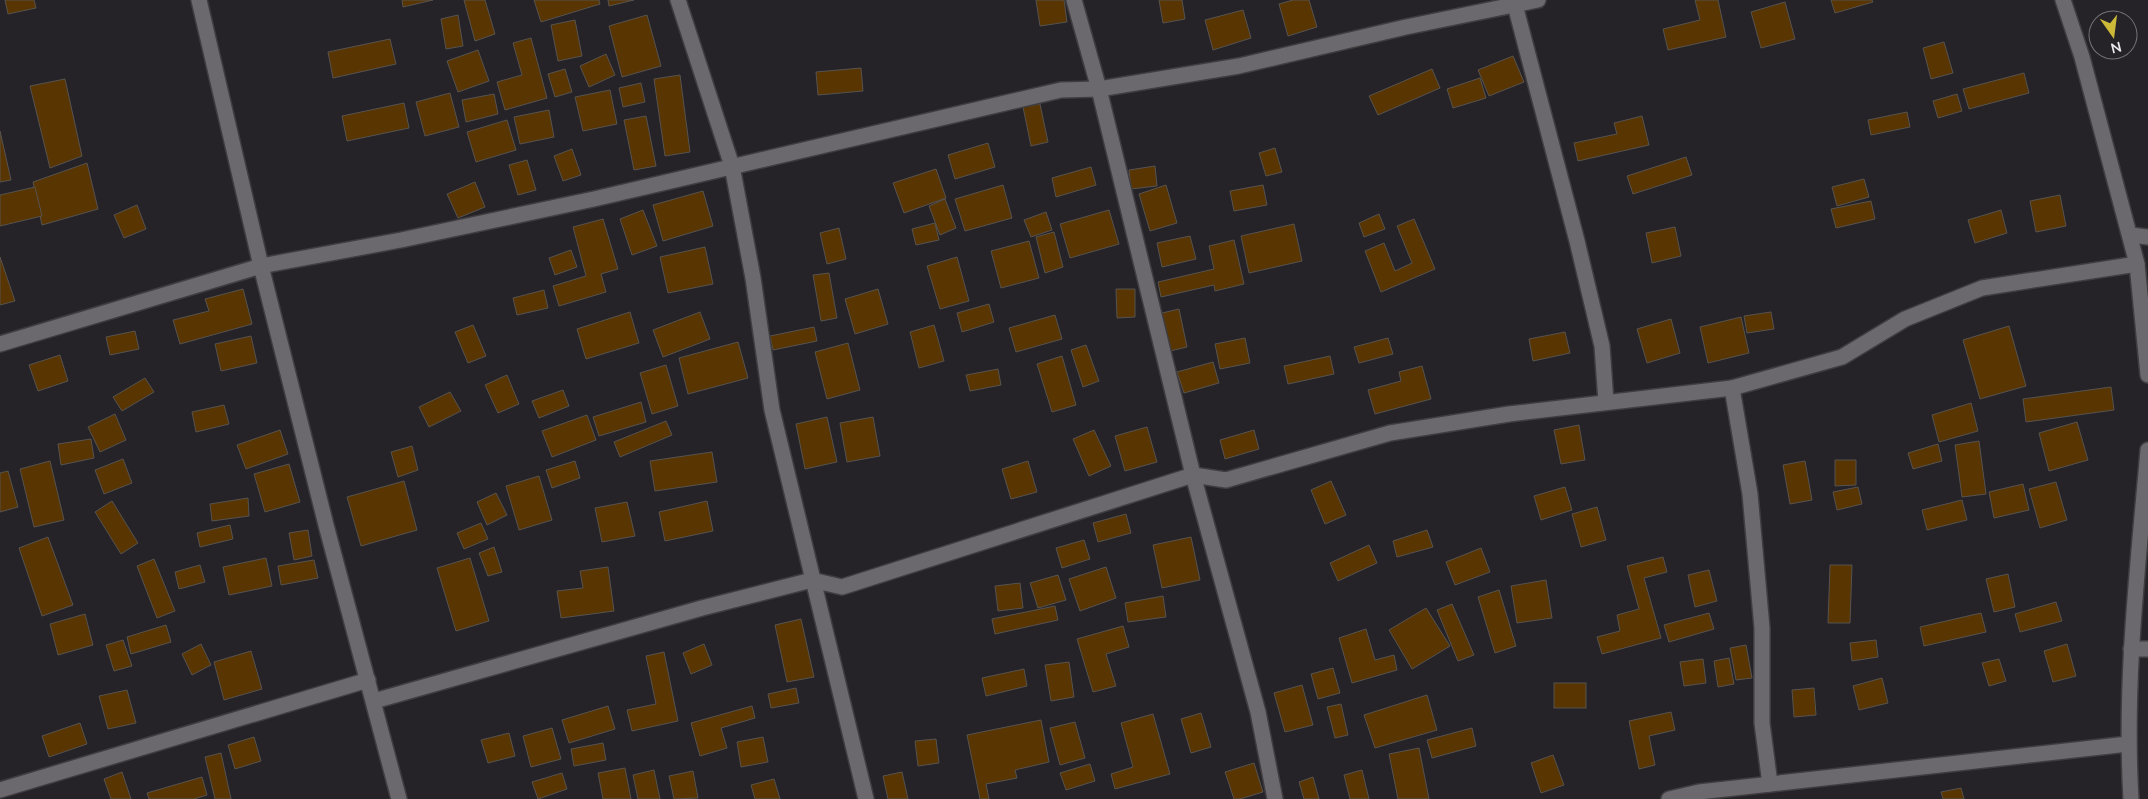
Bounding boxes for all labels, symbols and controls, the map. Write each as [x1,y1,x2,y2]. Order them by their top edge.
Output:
north arrow [2088,10,2138,60]
text: N [2109,37,2123,58]

